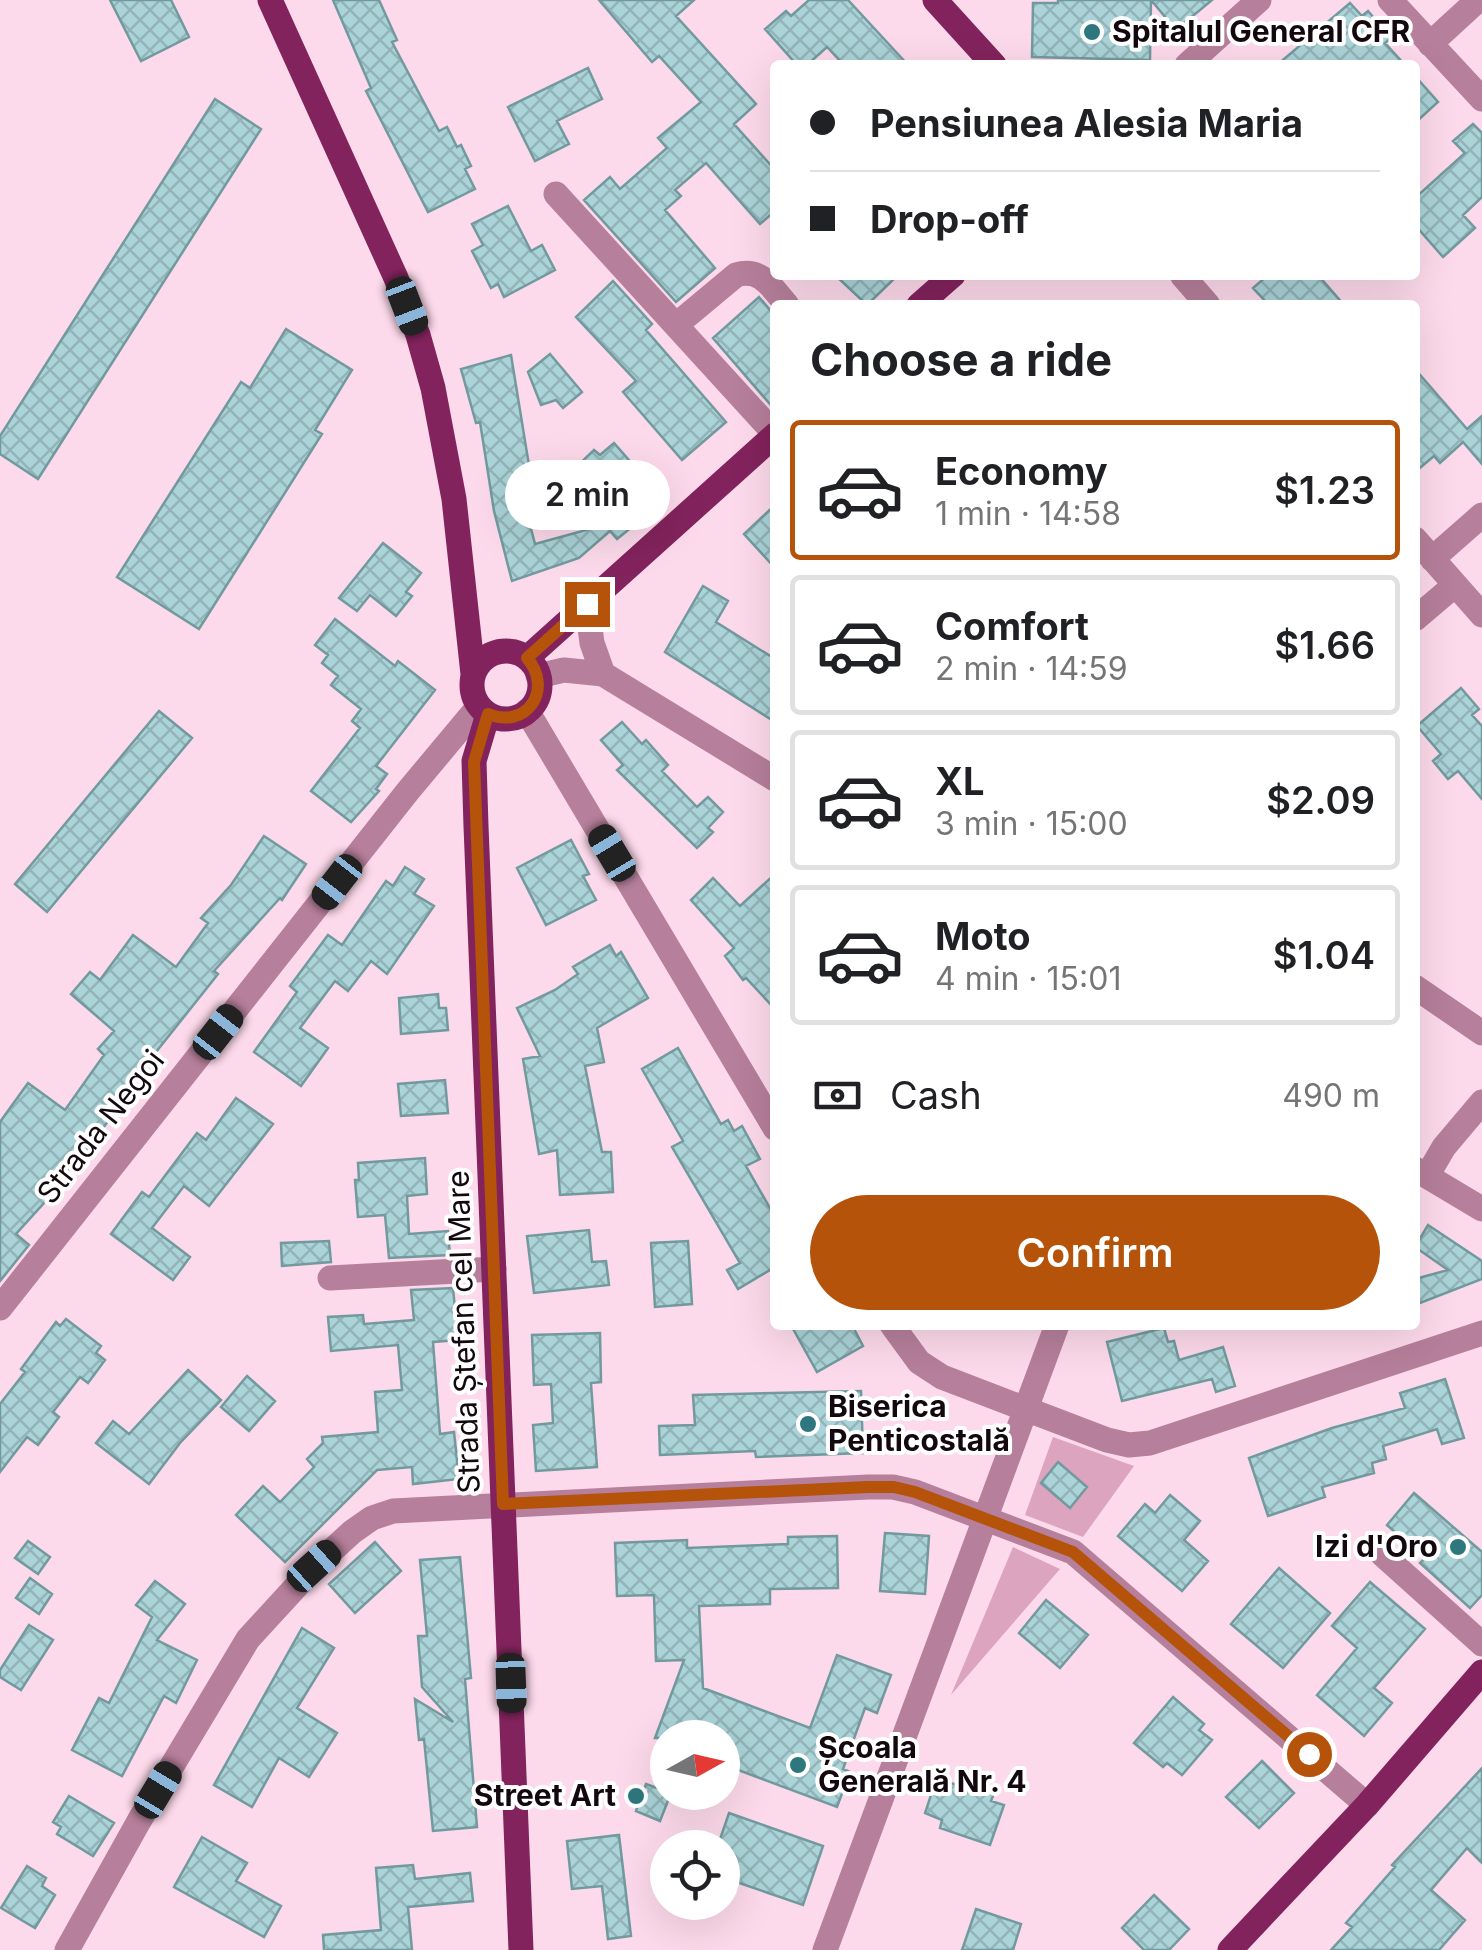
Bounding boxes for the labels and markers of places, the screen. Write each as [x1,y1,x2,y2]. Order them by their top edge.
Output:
place label: Spitalul General CFR [1112,13,1410,49]
marker: Spitalul General CFR [1081,21,1103,43]
place label: Biserica Penticostală [828,1388,1010,1458]
marker: Biserica Penticostală [797,1413,819,1435]
place label: Izi d'Oro [1315,1528,1438,1564]
marker: Izi d'Oro [1447,1536,1469,1558]
place label: Școala Generală Nr. 4 [818,1729,1027,1799]
marker: Școala Generală Nr. 4 [787,1754,809,1776]
place label: Street Art [474,1777,616,1813]
marker: Street Art [625,1785,647,1807]

